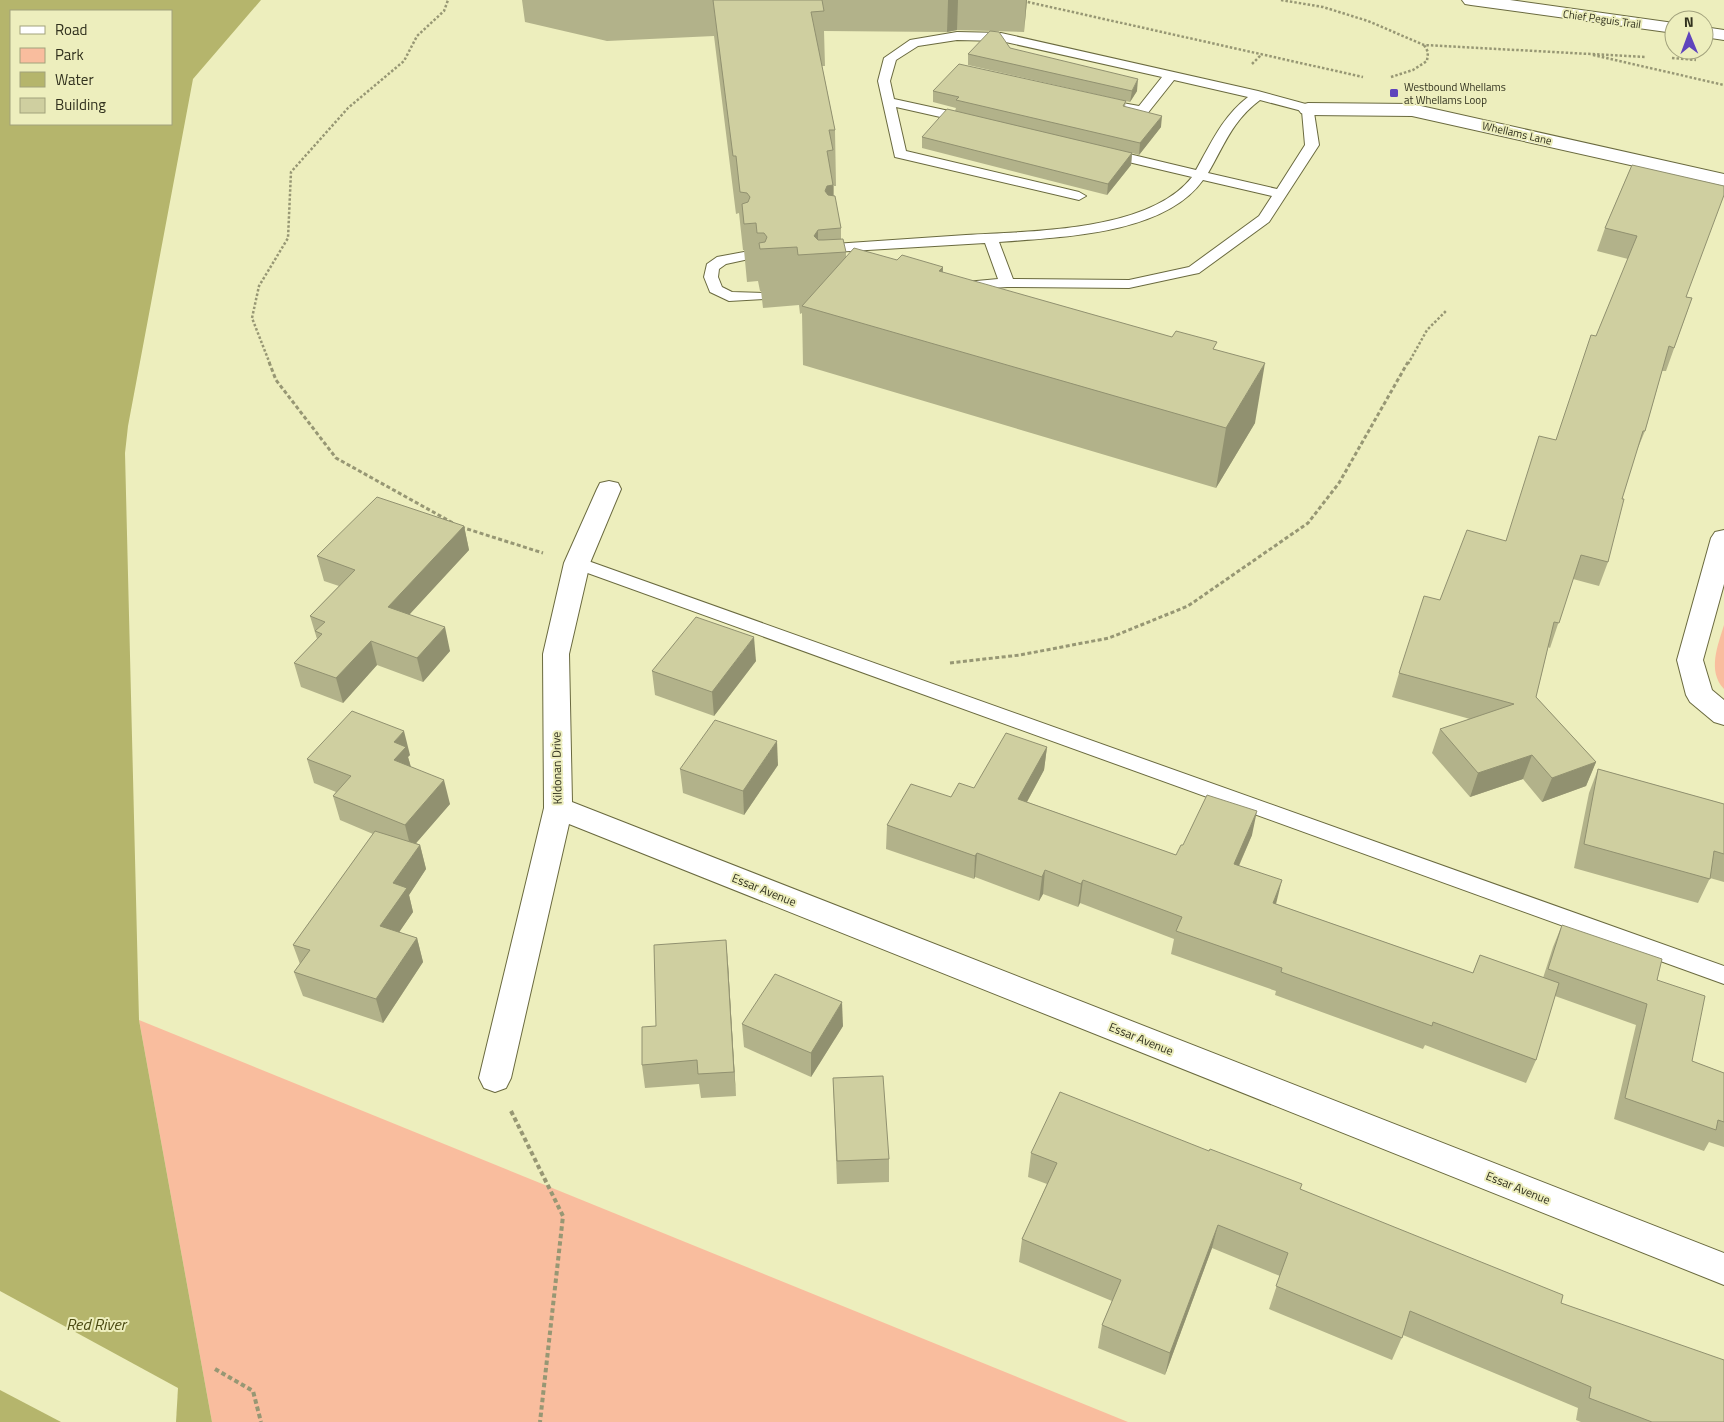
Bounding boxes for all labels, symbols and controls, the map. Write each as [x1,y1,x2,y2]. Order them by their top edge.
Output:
street label: Chief Peguis Trail [1562,6,1642,32]
legend [10,10,172,125]
north arrow [1664,10,1714,60]
text: N [1684,11,1694,32]
text: Road [55,18,87,41]
text: Park [55,43,84,66]
text: Water [55,68,94,91]
place label: Westbound Whellams at Whellams Loop [1404,79,1506,108]
marker: Westbound Whellams at Whellams Loop [1388,87,1400,99]
text: Building [55,93,106,116]
street label: Whellams Lane [1481,117,1554,149]
street label: Kildonan Drive [546,731,567,805]
street label: Essar Avenue [729,868,799,911]
street label: Essar Avenue [1106,1017,1176,1060]
street label: Essar Avenue [1483,1166,1553,1209]
water label: Red River [66,1312,128,1336]

